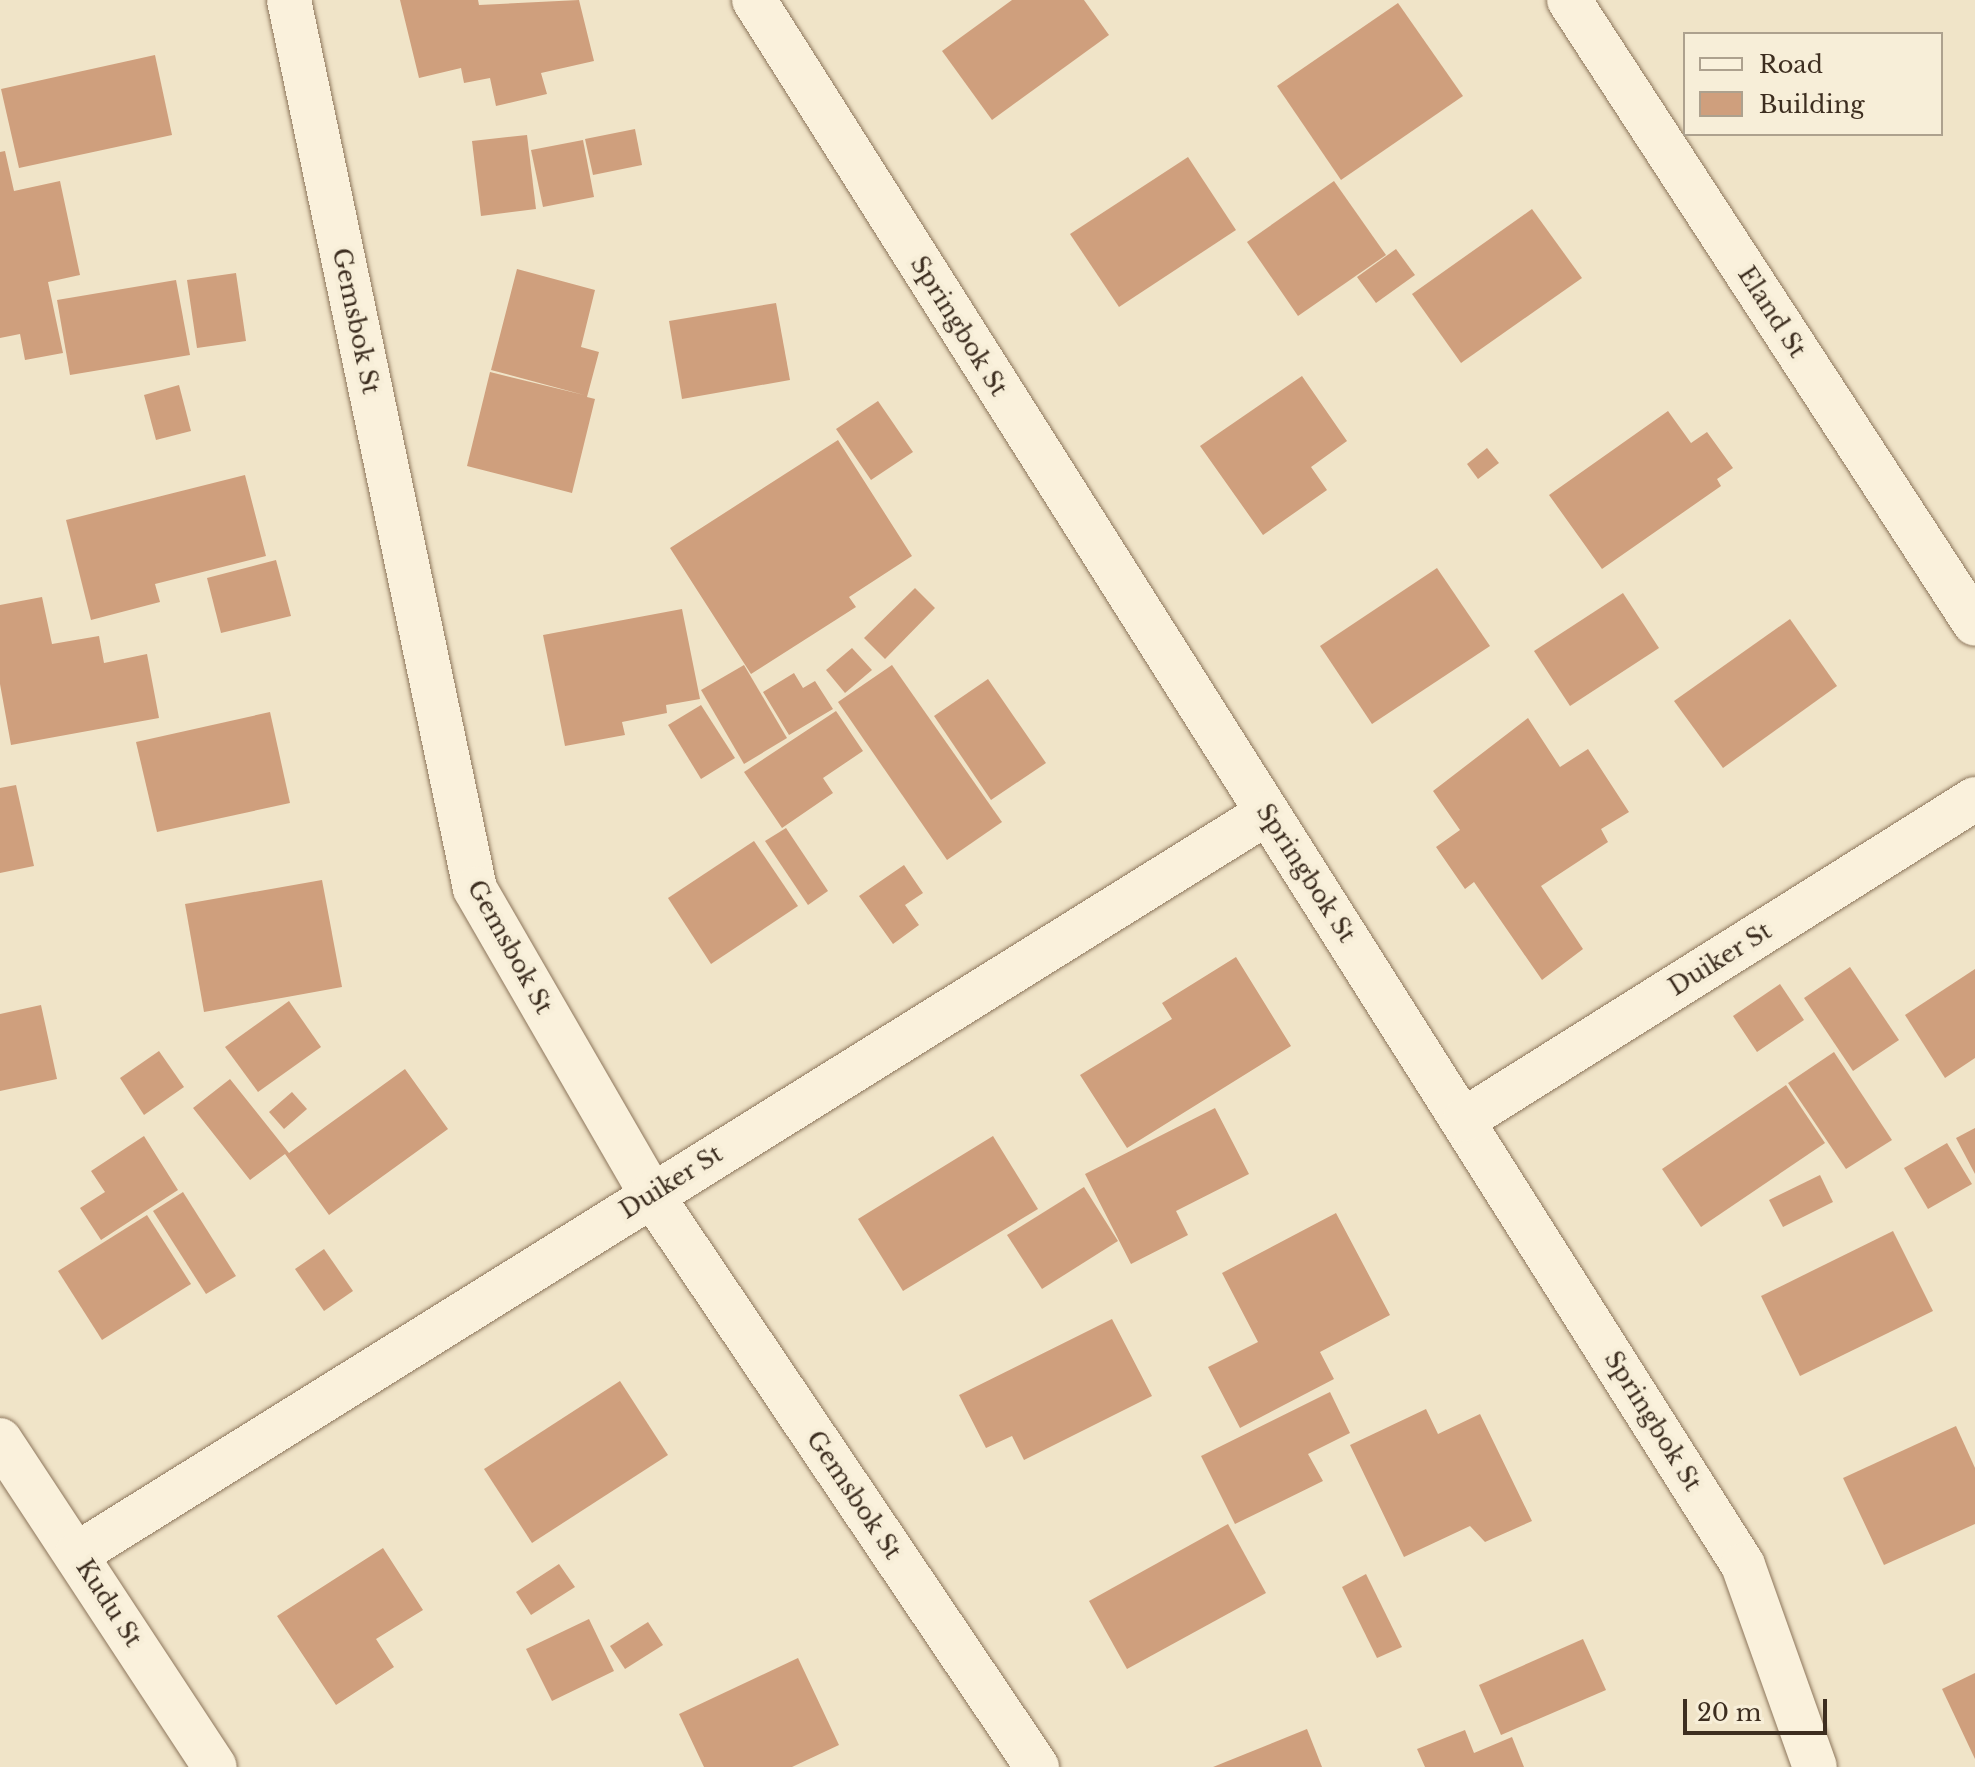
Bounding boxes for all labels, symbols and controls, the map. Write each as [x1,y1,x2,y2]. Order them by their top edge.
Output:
legend [1683,32,1943,136]
text: Road [1759,50,1823,79]
text: Building [1759,90,1865,119]
street label: Gemsbok St [326,245,386,397]
street label: Springbok St [904,251,1014,401]
street label: Eland St [1732,261,1812,363]
street label: Springbok St [1250,798,1362,948]
street label: Gemsbok St [461,875,559,1019]
street label: Duiker St [1663,916,1777,1002]
street label: Duiker St [614,1139,728,1225]
street label: Springbok St [1598,1346,1708,1496]
street label: Gemsbok St [800,1425,908,1565]
street label: Kudu St [70,1554,148,1652]
scale bar [1687,1683,1831,1733]
text: 20 m [1697,1698,1762,1727]

